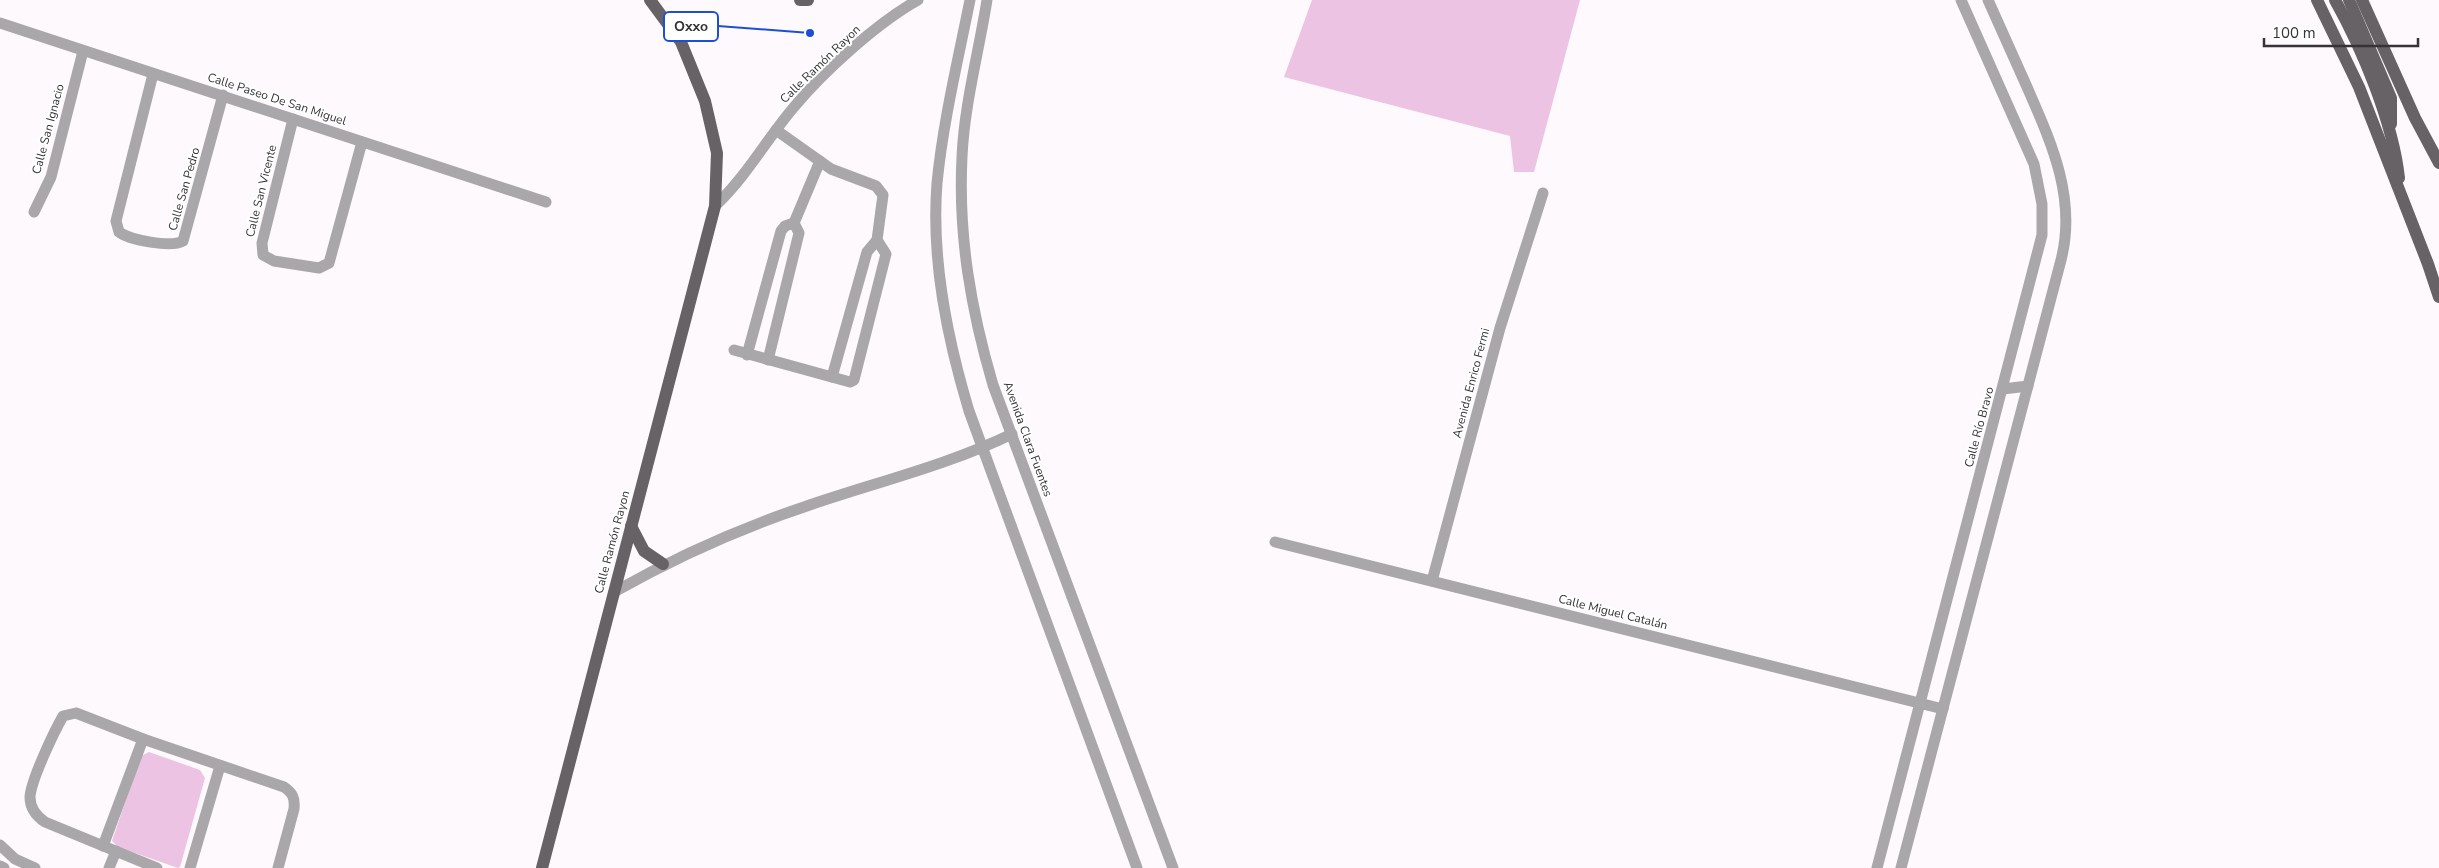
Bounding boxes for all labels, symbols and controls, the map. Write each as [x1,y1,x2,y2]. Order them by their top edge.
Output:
callout: Oxxo [664,12,718,41]
scale bar [2264,15,2418,47]
text: Oxxo [674,17,708,36]
street label: Calle Ramón Rayon [776,21,864,107]
text: 100 m [2272,23,2316,43]
street label: Calle Paseo De San Miguel [206,69,349,129]
street label: Calle San Ignacio [28,82,68,176]
street label: Calle San Vicente [242,143,280,239]
street label: Calle San Pedro [164,145,204,233]
street label: Avenida Enrico Fermi [1449,326,1493,440]
street label: Avenida Clara Fuentes [1000,379,1056,499]
street label: Calle Río Bravo [1961,385,1998,469]
street label: Calle Ramón Rayon [591,489,633,595]
street label: Calle Miguel Catalán [1557,591,1669,633]

